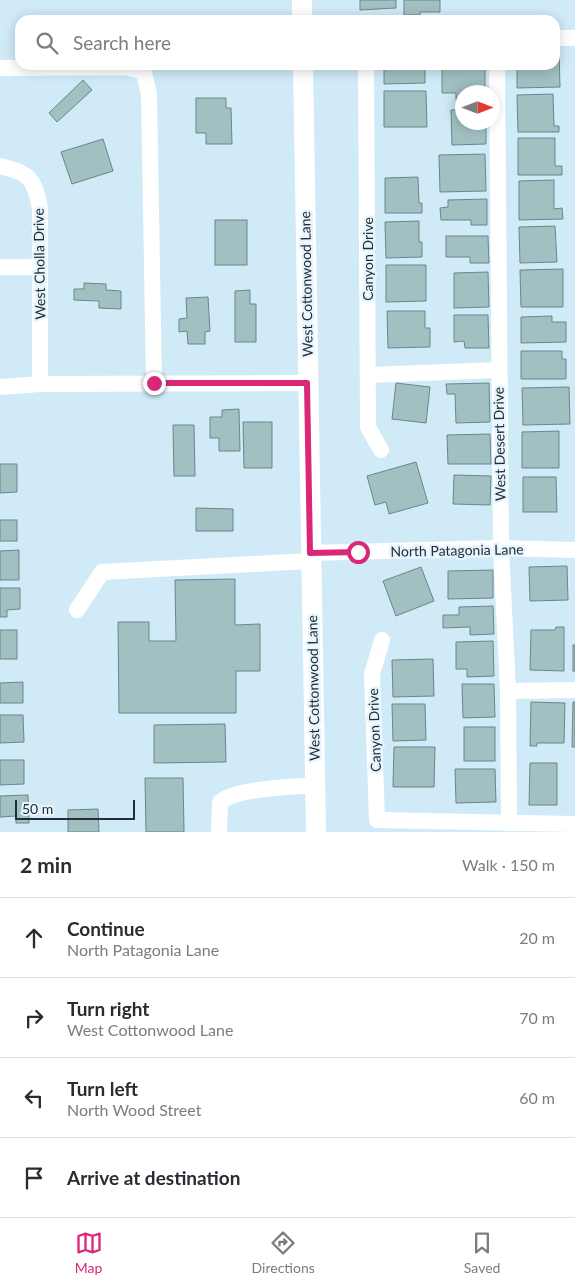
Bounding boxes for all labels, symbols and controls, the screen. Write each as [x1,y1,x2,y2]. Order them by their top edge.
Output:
search box [15,15,560,70]
icon: search [33,29,61,57]
text: Search here [73,31,171,54]
north arrow [455,85,500,130]
street label: West Cholla Drive [30,208,48,320]
street label: West Cottonwood Lane [296,211,316,357]
street label: Canyon Drive [359,217,376,301]
route end [143,372,166,395]
street label: West Desert Drive [490,387,508,501]
street label: North Patagonia Lane [390,540,524,560]
route start [347,541,370,564]
street label: West Cottonwood Lane [303,615,323,761]
street label: Canyon Drive [364,688,384,772]
scale bar [15,797,135,820]
text: 50 m [22,800,53,817]
text: 2 min [20,852,72,877]
text: Walk · 150 m [462,855,555,874]
text: Continue [67,917,145,940]
icon: ahead [20,924,48,952]
text: 20 m [519,928,555,947]
text: North Patagonia Lane [67,940,219,959]
text: Turn right [67,997,149,1020]
icon: right [20,1004,48,1032]
text: 70 m [519,1008,555,1027]
text: West Cottonwood Lane [67,1020,233,1039]
text: Turn left [67,1077,138,1100]
icon: left [20,1084,48,1112]
text: 60 m [519,1088,555,1107]
text: North Wood Street [67,1100,201,1119]
icon: arrive [20,1164,48,1192]
text: Arrive at destination [67,1166,240,1189]
tab: Map [75,1229,103,1276]
tab: Directions [252,1229,315,1276]
tab: Saved [464,1229,500,1276]

